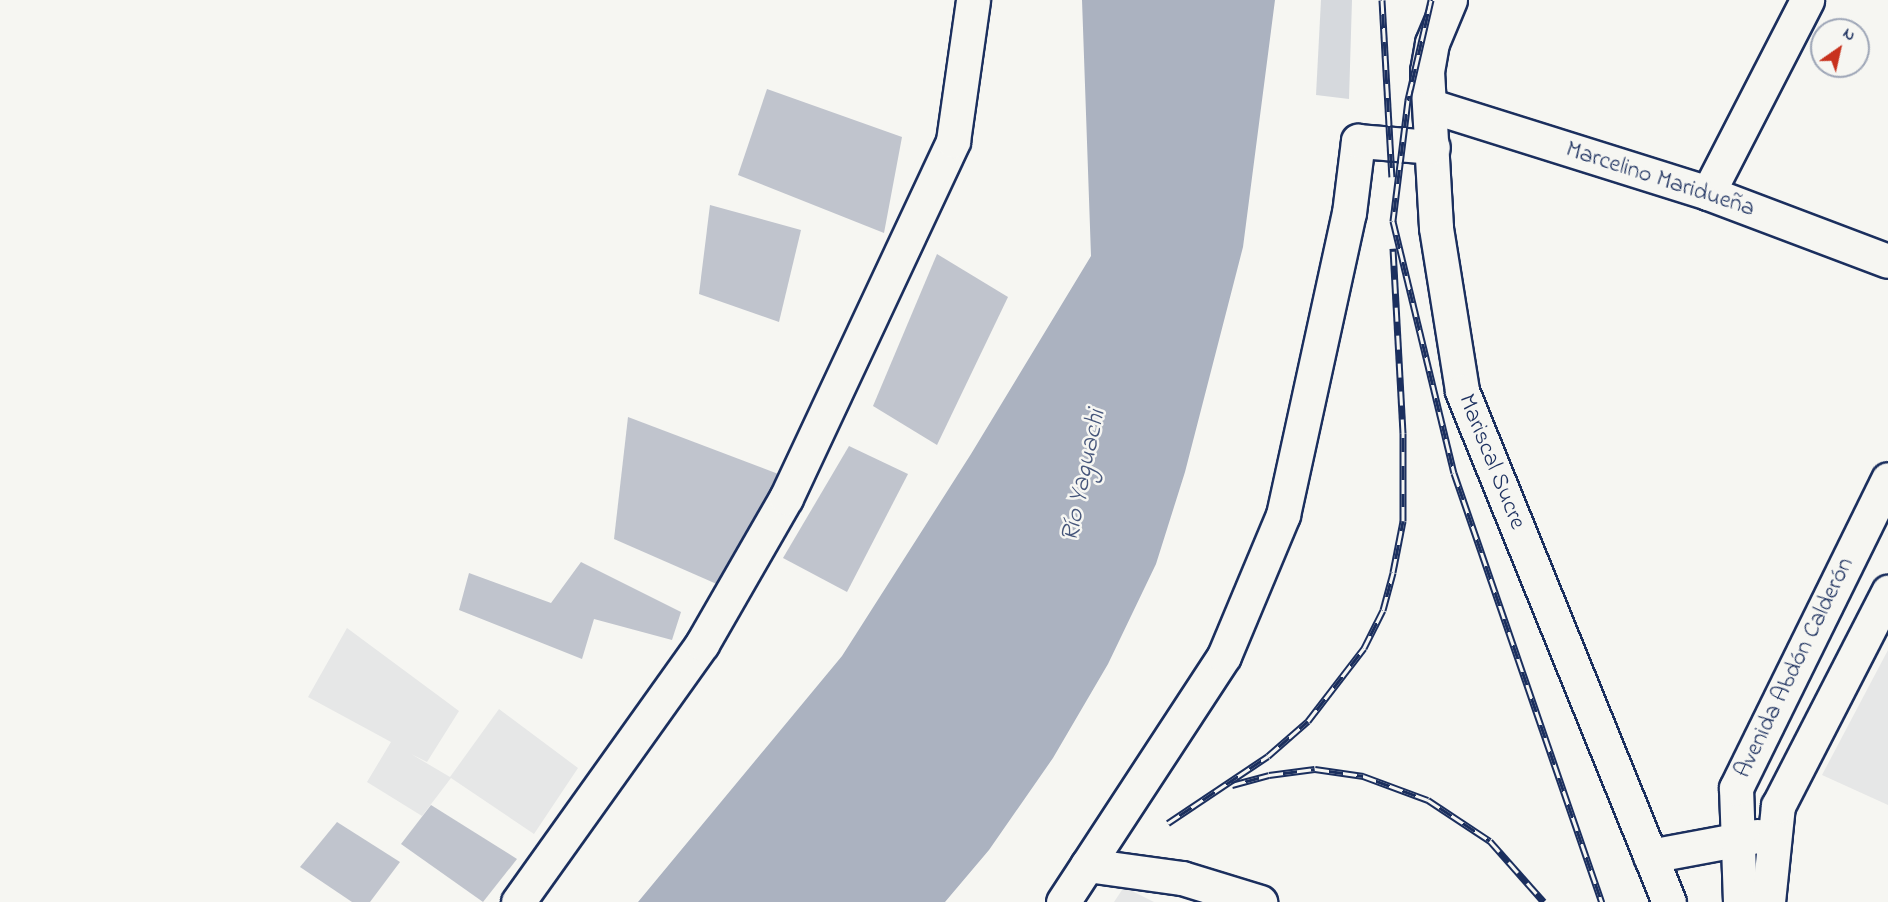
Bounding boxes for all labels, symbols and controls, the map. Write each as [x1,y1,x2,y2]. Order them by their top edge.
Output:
north arrow [1810,18,1870,78]
text: N [1838,22,1860,48]
street label: Marcelino Maridueña [1562,136,1758,224]
street label: Mariscal Sucre [1451,390,1531,534]
water label: Río Yaguachi [1056,407,1114,545]
street label: Avenida Abdón Calderón [1729,553,1861,783]

